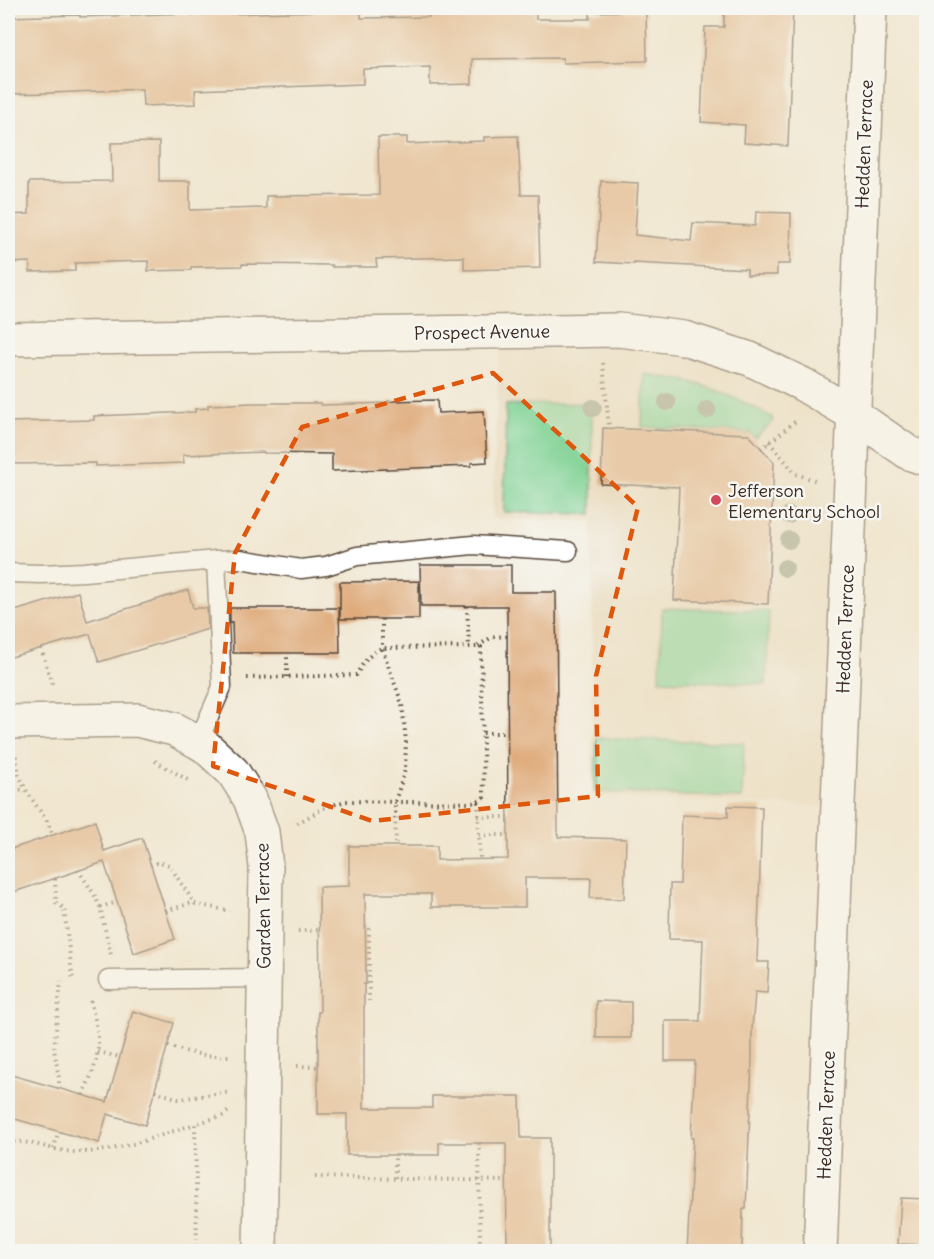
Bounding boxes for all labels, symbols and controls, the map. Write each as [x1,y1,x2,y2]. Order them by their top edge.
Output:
street label: Hedden Terrace [850,79,878,209]
street label: Prospect Avenue [414,319,550,345]
place label: Jefferson Elementary School [728,479,880,523]
marker: Jefferson Elementary School [709,493,723,507]
street label: Hedden Terrace [831,564,859,694]
street label: Garden Terrace [250,843,276,969]
street label: Hedden Terrace [812,1050,840,1180]

